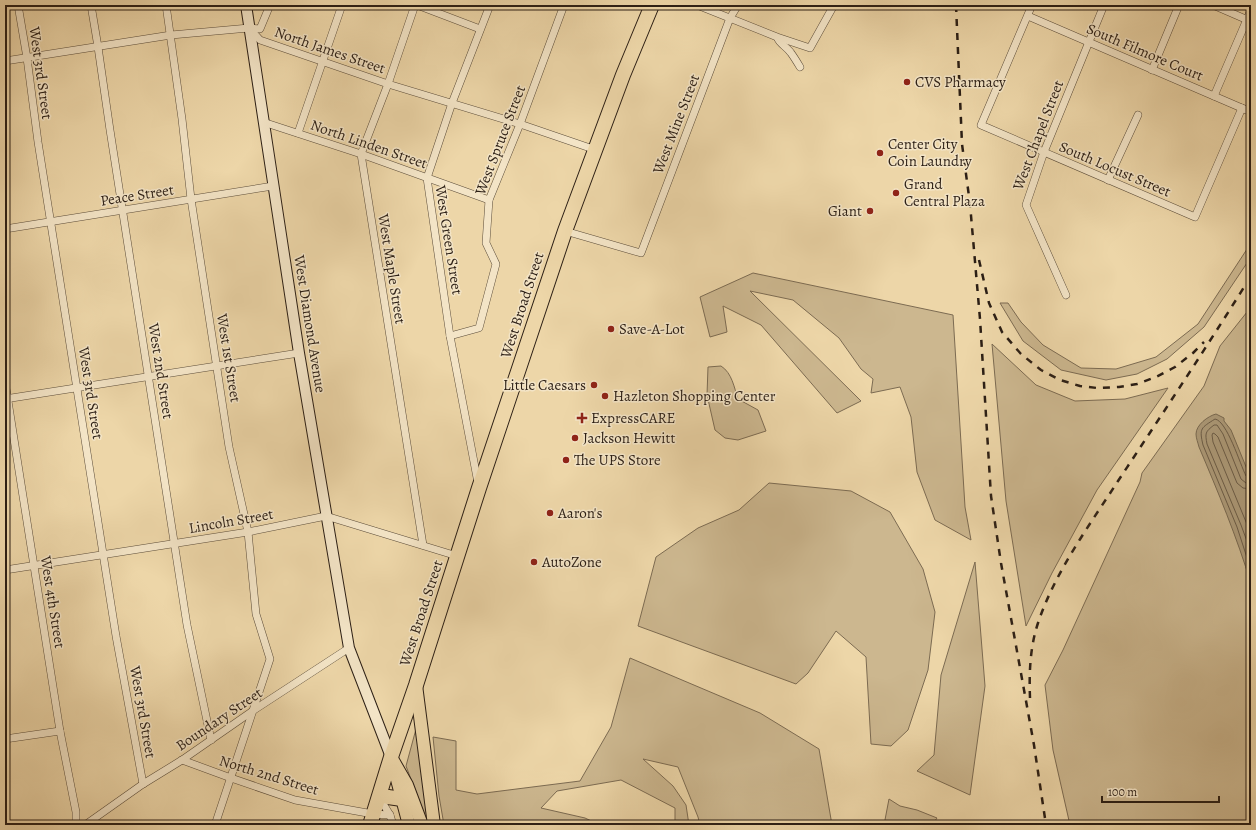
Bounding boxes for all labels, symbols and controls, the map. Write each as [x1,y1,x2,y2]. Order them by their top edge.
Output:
street label: South Filmore Court [1084,18,1207,86]
street label: North James Street [272,22,388,78]
street label: West 3rd Street [24,24,57,121]
street label: West Mine Street [647,71,704,178]
place label: CVS Pharmacy [915,72,1006,92]
marker: CVS Pharmacy [902,77,912,87]
street label: West Chapel Street [1008,77,1068,194]
street label: West Spruce Street [470,82,530,199]
street label: North Linden Street [308,115,430,173]
place label: Center City Coin Laundry [888,134,972,171]
street label: South Locust Street [1056,136,1174,202]
marker: Center City Coin Laundry [875,148,885,158]
place label: Grand Central Plaza [904,174,985,211]
street label: Peace Street [99,179,175,211]
street label: West Green Street [430,183,468,296]
marker: Grand Central Plaza [891,188,901,198]
place label: Giant [828,201,862,221]
marker: Giant [865,206,875,216]
street label: West Maple Street [373,212,411,326]
street label: West Broad Street [495,249,549,361]
street label: West Diamond Avenue [289,253,331,395]
street label: West 1st Street [212,311,246,404]
place label: Save-A-Lot [619,319,685,339]
street label: West 2nd Street [143,321,178,420]
marker: Save-A-Lot [606,324,616,334]
street label: West 3rd Street [74,344,108,441]
place label: Little Caesars [503,375,586,395]
marker: Little Caesars [589,380,599,390]
place label: Hazleton Shopping Center [613,386,776,406]
marker: Hazleton Shopping Center [600,391,610,401]
place label: ExpressCARE [591,408,675,428]
marker: ExpressCARE [576,412,588,424]
place label: Jackson Hewitt [583,428,675,448]
marker: Jackson Hewitt [570,433,580,443]
place label: The UPS Store [574,450,661,470]
marker: The UPS Store [561,455,571,465]
place label: Aaron's [557,503,603,523]
street label: Lincoln Street [187,504,275,538]
marker: Aaron's [545,508,555,518]
place label: AutoZone [541,552,602,572]
street label: West 4th Street [36,553,70,650]
street label: West Broad Street [394,557,448,669]
marker: AutoZone [529,557,539,567]
street label: West 3rd Street [125,663,161,760]
street label: Boundary Street [172,683,266,755]
street label: North 2nd Street [217,750,321,800]
scale bar [1102,778,1219,804]
text: 100 m [1108,784,1137,800]

